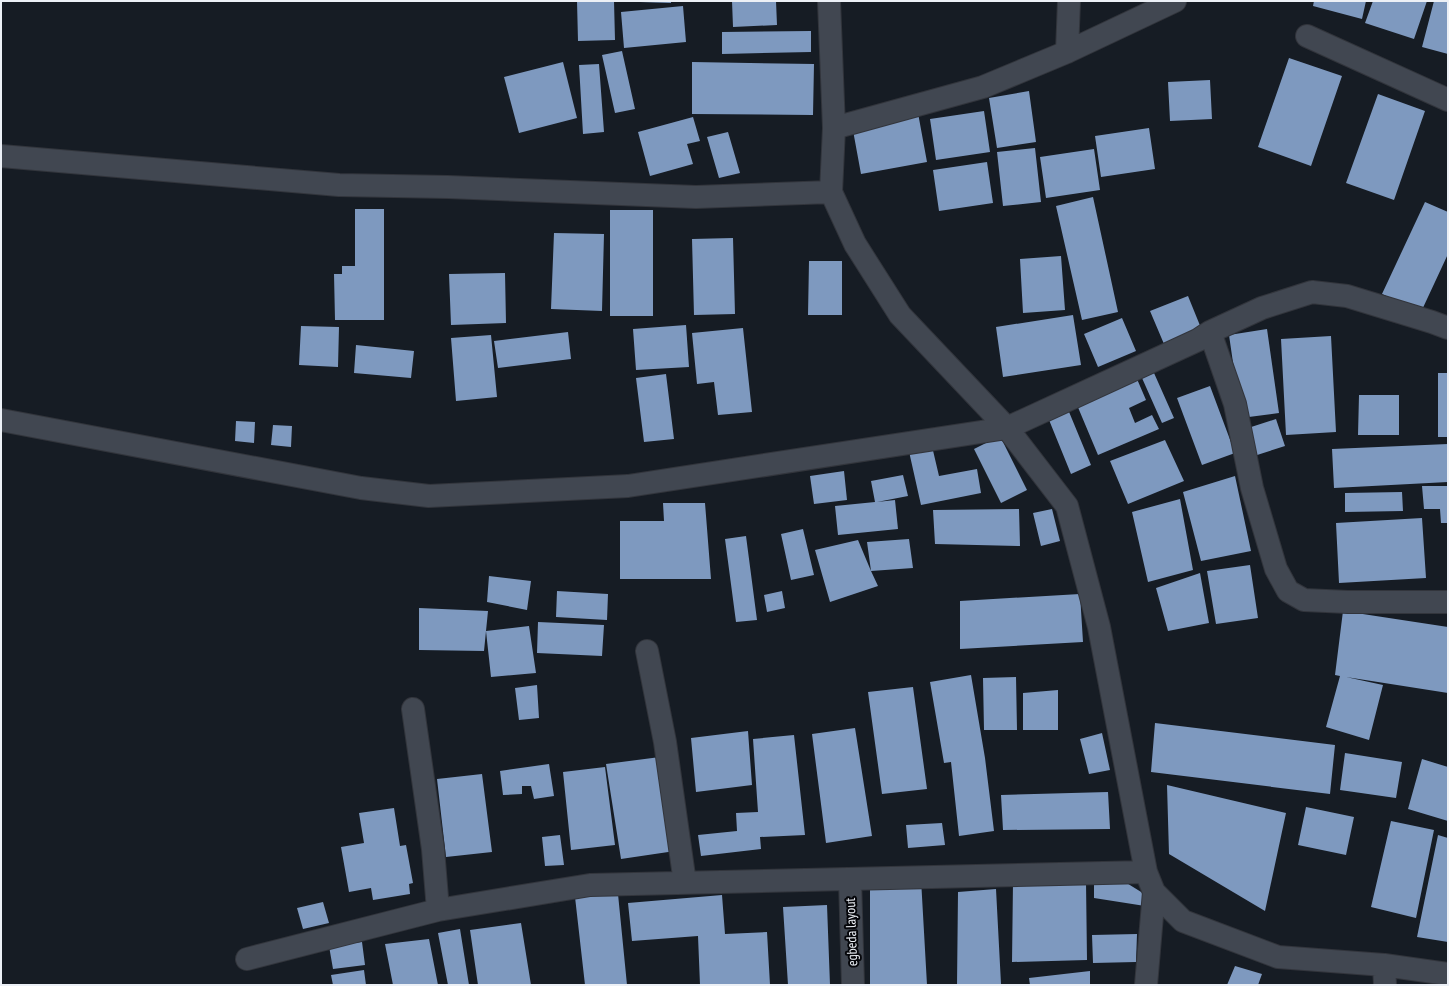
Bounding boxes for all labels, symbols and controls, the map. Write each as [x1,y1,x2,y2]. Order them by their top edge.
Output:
street label: egbeda layout [841,897,861,966]

